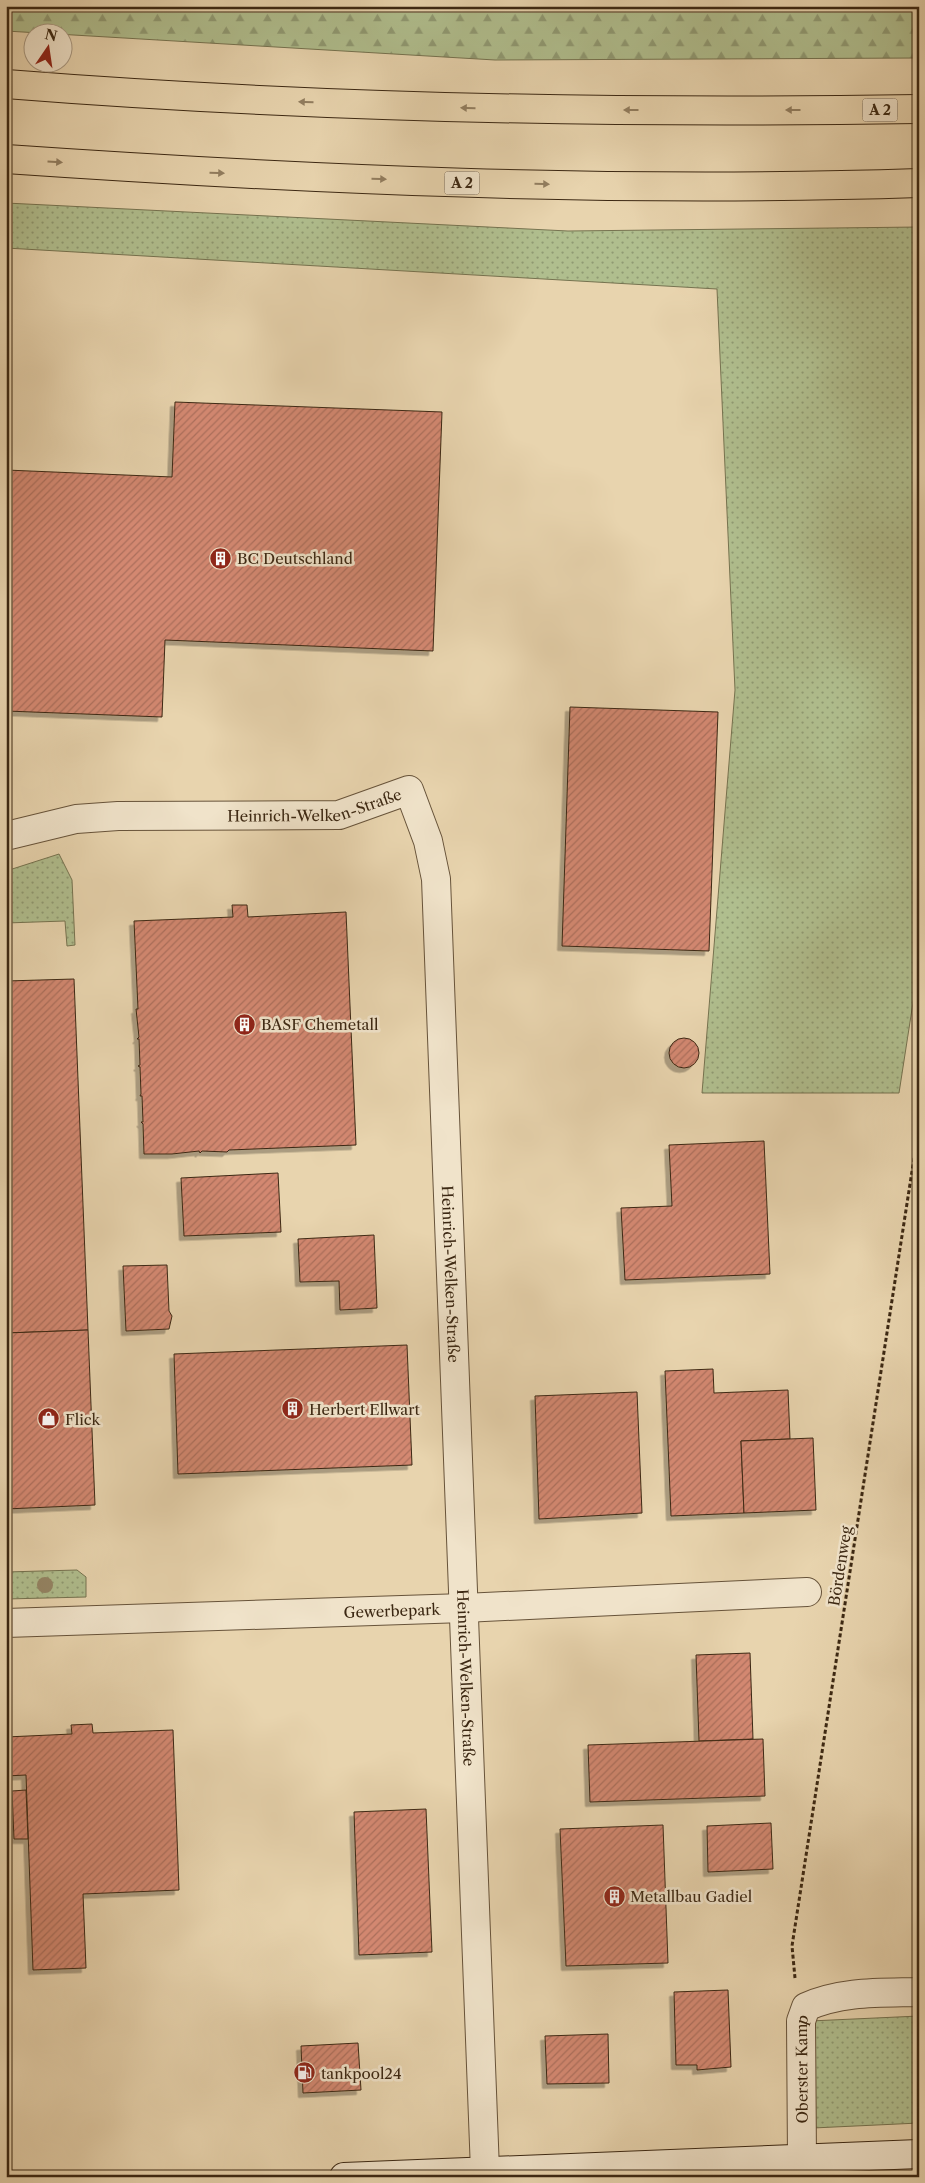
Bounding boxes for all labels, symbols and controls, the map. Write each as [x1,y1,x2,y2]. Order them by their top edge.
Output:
north arrow [22,22,72,72]
text: N [43,25,59,45]
one-way arrow [298,97,314,105]
road number: A 2 [862,98,898,122]
one-way arrow [460,104,476,112]
one-way arrow [623,106,639,114]
one-way arrow [785,106,801,114]
one-way arrow [47,159,63,167]
one-way arrow [209,169,225,177]
road number: A 2 [444,172,480,194]
one-way arrow [372,176,388,184]
one-way arrow [534,180,550,188]
building icon: BC Deutschland [209,546,233,570]
place label: BC Deutschland [237,549,353,568]
street label: Heinrich-Welken-Straße [227,784,404,825]
building icon: BASF Chemetall [233,1012,257,1036]
place label: BASF Chemetall [261,1015,379,1034]
street label: Heinrich-Welken-Straße [438,1185,464,1363]
building icon: Herbert Ellwart [281,1397,305,1421]
place label: Herbert Ellwart [309,1400,421,1419]
shop icon: Flick [37,1407,61,1431]
place label: Flick [65,1410,102,1429]
street label: Bördenweg [824,1525,856,1607]
street label: Heinrich-Welken-Straße [453,1589,479,1767]
street label: Gewerbepark [343,1599,442,1621]
building icon: Metallbau Gadiel [602,1884,626,1908]
place label: Metallbau Gadiel [630,1887,753,1906]
street label: Oberster Kamp [791,2012,812,2124]
fuel station icon: tankpool24 [293,2061,317,2085]
place label: tankpool24 [321,2064,402,2083]

